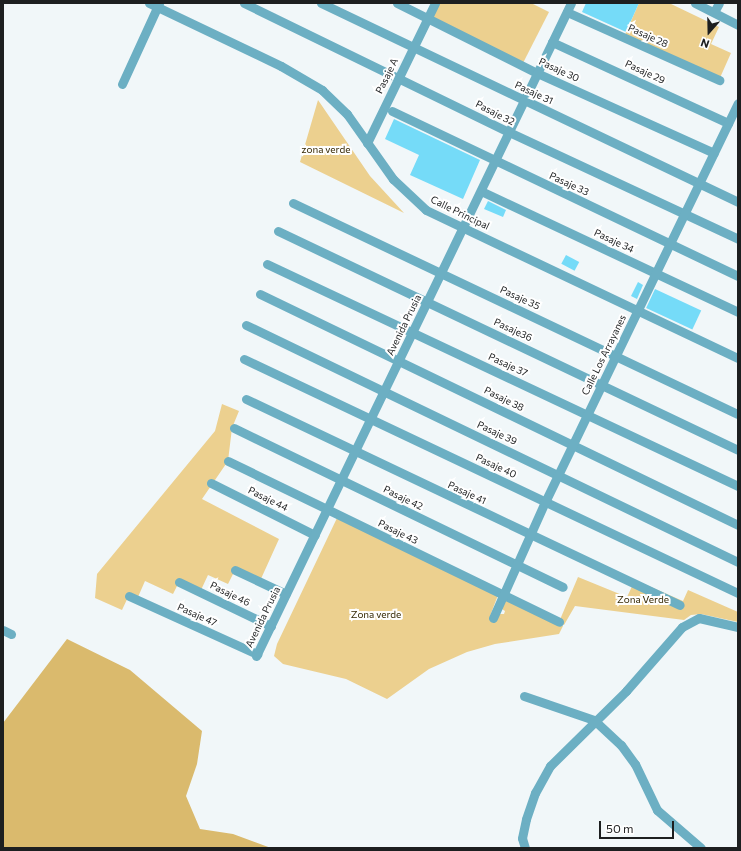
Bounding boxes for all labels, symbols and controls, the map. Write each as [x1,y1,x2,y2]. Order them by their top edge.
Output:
north arrow [689,12,729,52]
street label: Pasaje 28 [626,22,670,50]
text: N [699,36,711,51]
street label: Pasaje 30 [537,55,581,85]
street label: Pasaje A [373,56,401,96]
street label: Pasaje 29 [623,58,667,86]
street label: Pasaje 31 [513,79,555,107]
street label: Pasaje 32 [473,98,517,128]
park label: zona verde [302,144,350,156]
street label: Pasaje 33 [547,170,591,198]
street label: Calle Principal [429,194,491,232]
street label: Pasaje 34 [592,227,636,255]
street label: Pasaje 35 [498,284,542,312]
street label: Avenida Prusia [384,293,424,357]
street label: Calle Los Arrayanes [579,313,629,397]
street label: Pasaje36 [492,316,534,344]
street label: Pasaje 37 [486,351,530,379]
street label: Pasaje 38 [482,384,526,414]
street label: Pasaje 39 [475,419,519,447]
street label: Pasaje 40 [474,451,518,481]
street label: Pasaje 41 [446,479,488,507]
street label: Pasaje 42 [381,483,425,513]
street label: Pasaje 44 [246,484,290,514]
street label: Pasaje 43 [376,517,420,547]
street label: Pasaje 46 [208,579,252,609]
street label: Avenida Prusia [243,585,283,649]
park label: Zona Verde [617,594,669,606]
street label: Pasaje 47 [175,601,219,629]
park label: Zona verde [351,609,401,621]
scale bar [601,813,676,839]
text: 50 m [606,821,634,835]

